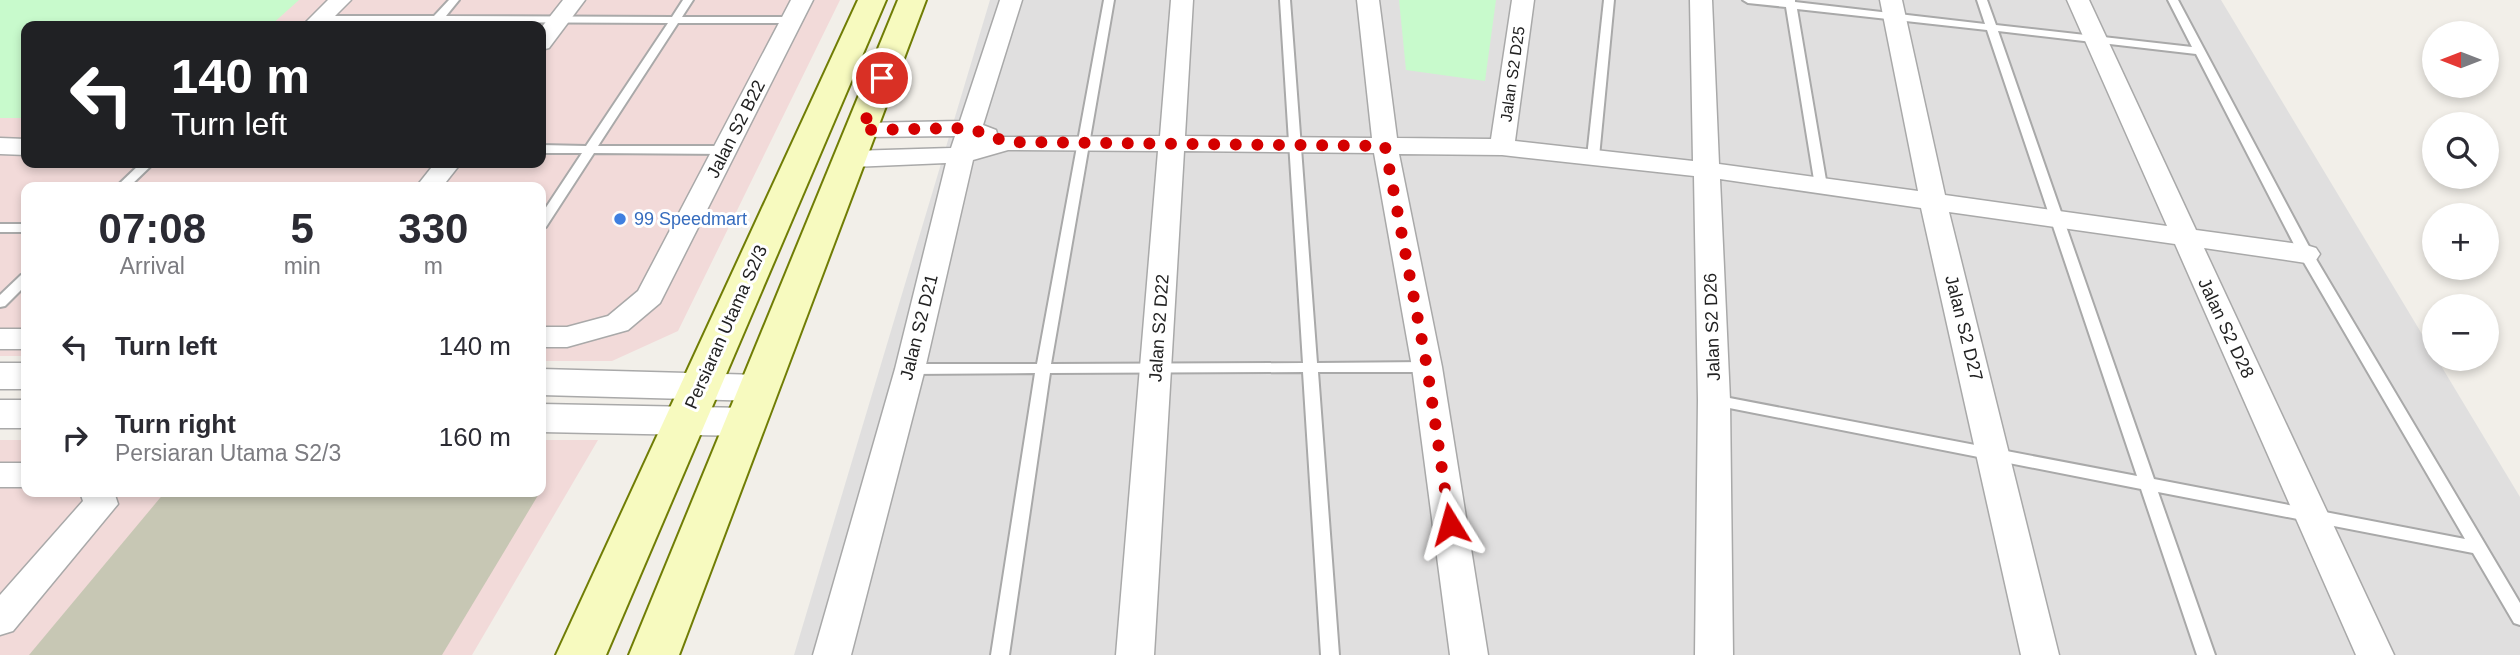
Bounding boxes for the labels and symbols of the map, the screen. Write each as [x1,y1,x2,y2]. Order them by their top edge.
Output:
north arrow [2422,21,2499,98]
street label: Jalan S2 D25 [1497,25,1528,123]
pin [852,48,912,108]
street label: Jalan S2 B22 [703,77,769,181]
place label: 99 Speedmart [634,209,747,229]
marker: 99 Speedmart [612,211,628,227]
street label: Persiaran Utama S2/3 [681,242,771,412]
street label: Jalan S2 D21 [896,272,942,382]
street label: Jalan S2 D22 [1145,273,1173,383]
street label: Jalan S2 D26 [1700,273,1724,381]
street label: Jalan S2 D27 [1941,273,1987,383]
street label: Jalan S2 D28 [2194,275,2258,381]
position arrow [1413,487,1487,561]

